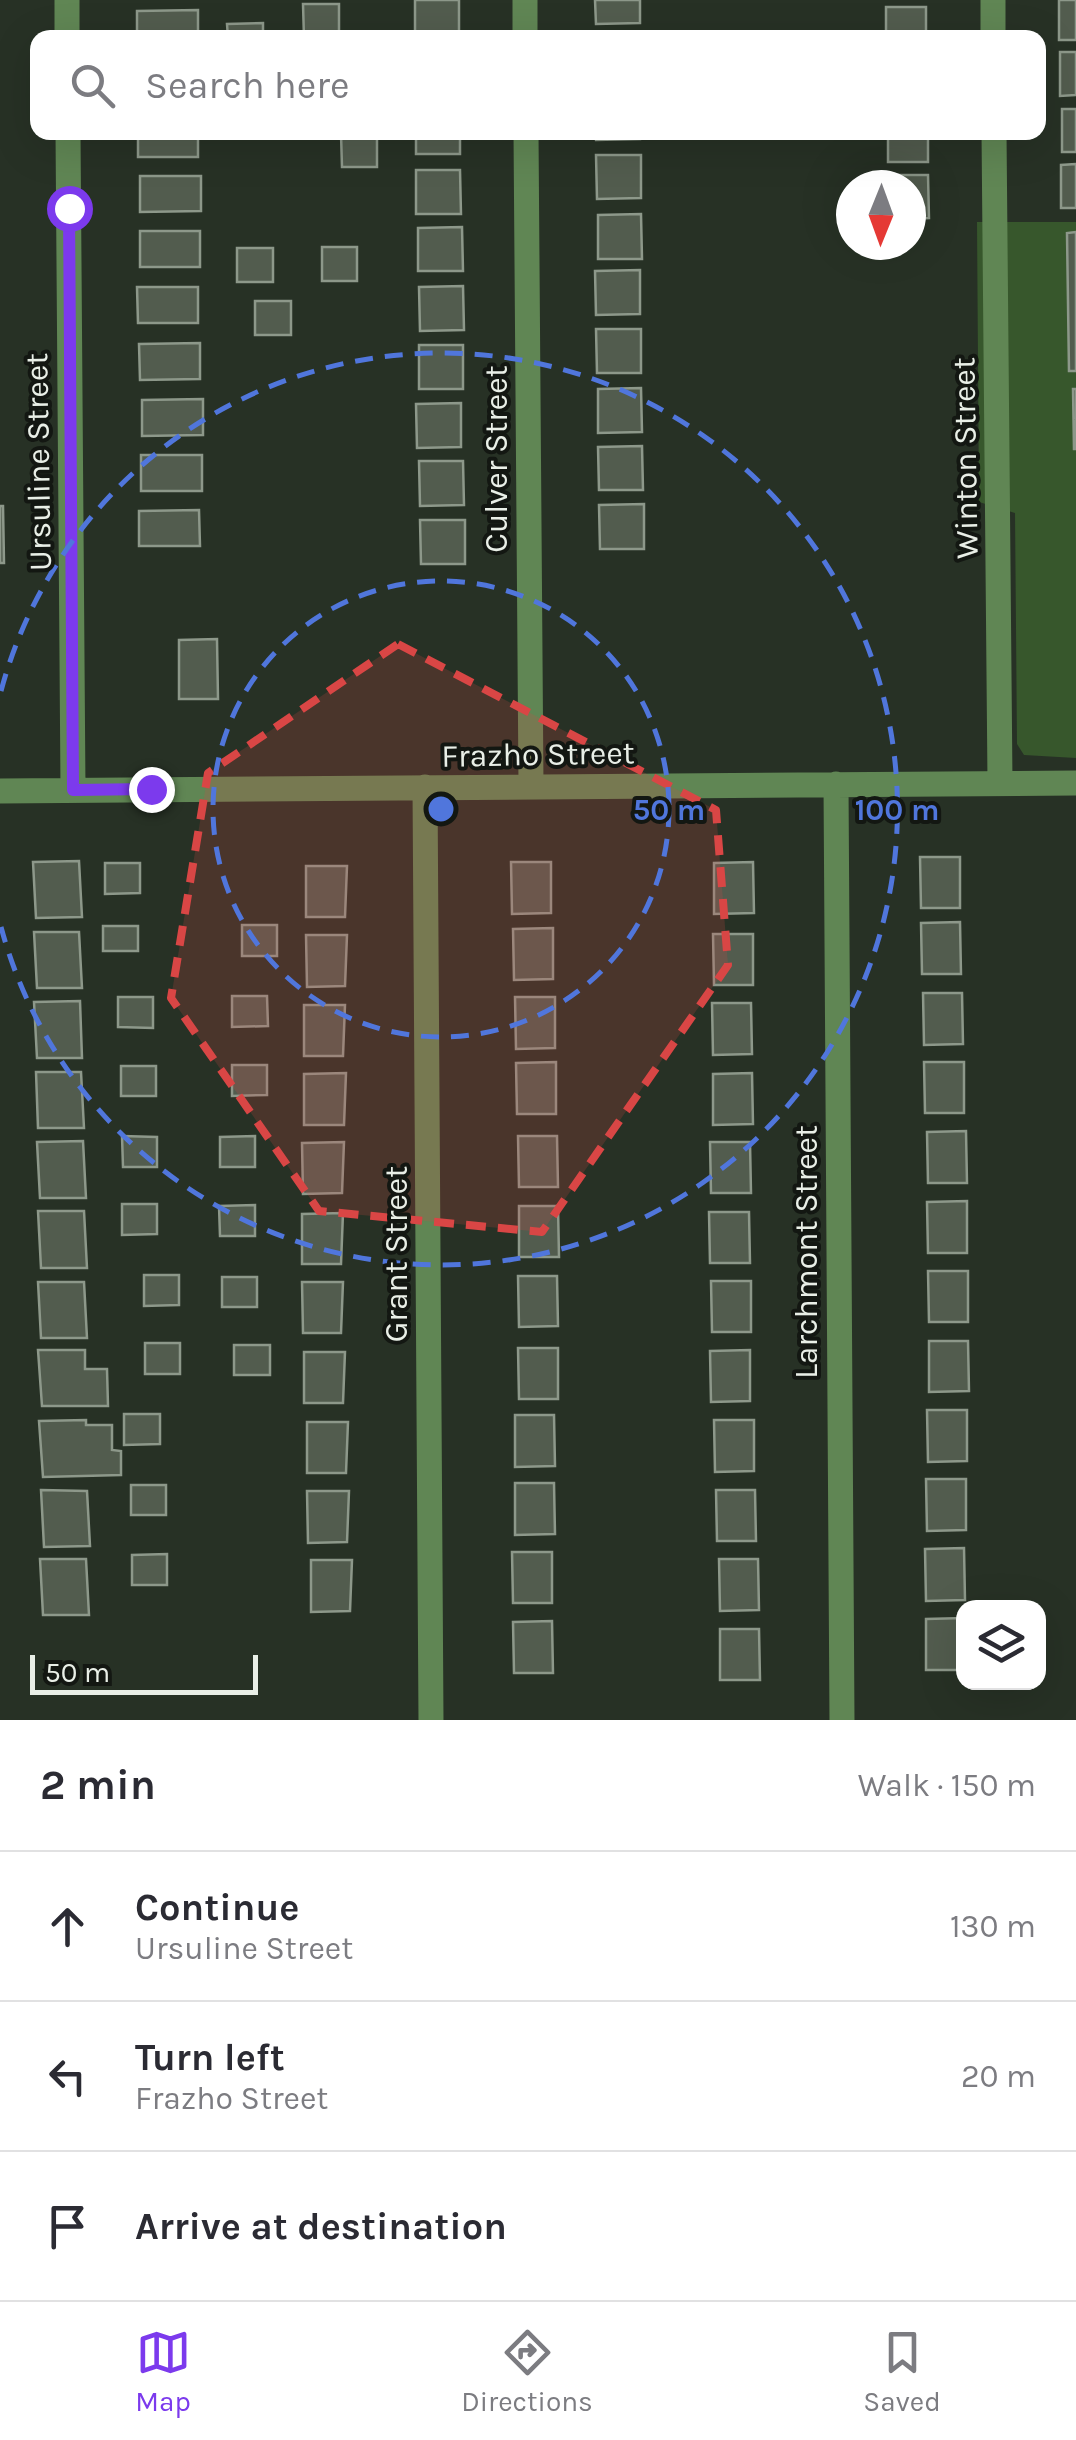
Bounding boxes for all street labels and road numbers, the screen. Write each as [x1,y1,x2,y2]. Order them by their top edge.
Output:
street label: Ursuline Street [18,353,59,571]
street label: Winton Street [945,357,986,559]
street label: Culver Street [478,365,515,553]
street label: Frazho Street [441,734,635,775]
street label: Larchmont Street [788,1125,825,1379]
street label: Grant Street [378,1166,415,1342]

